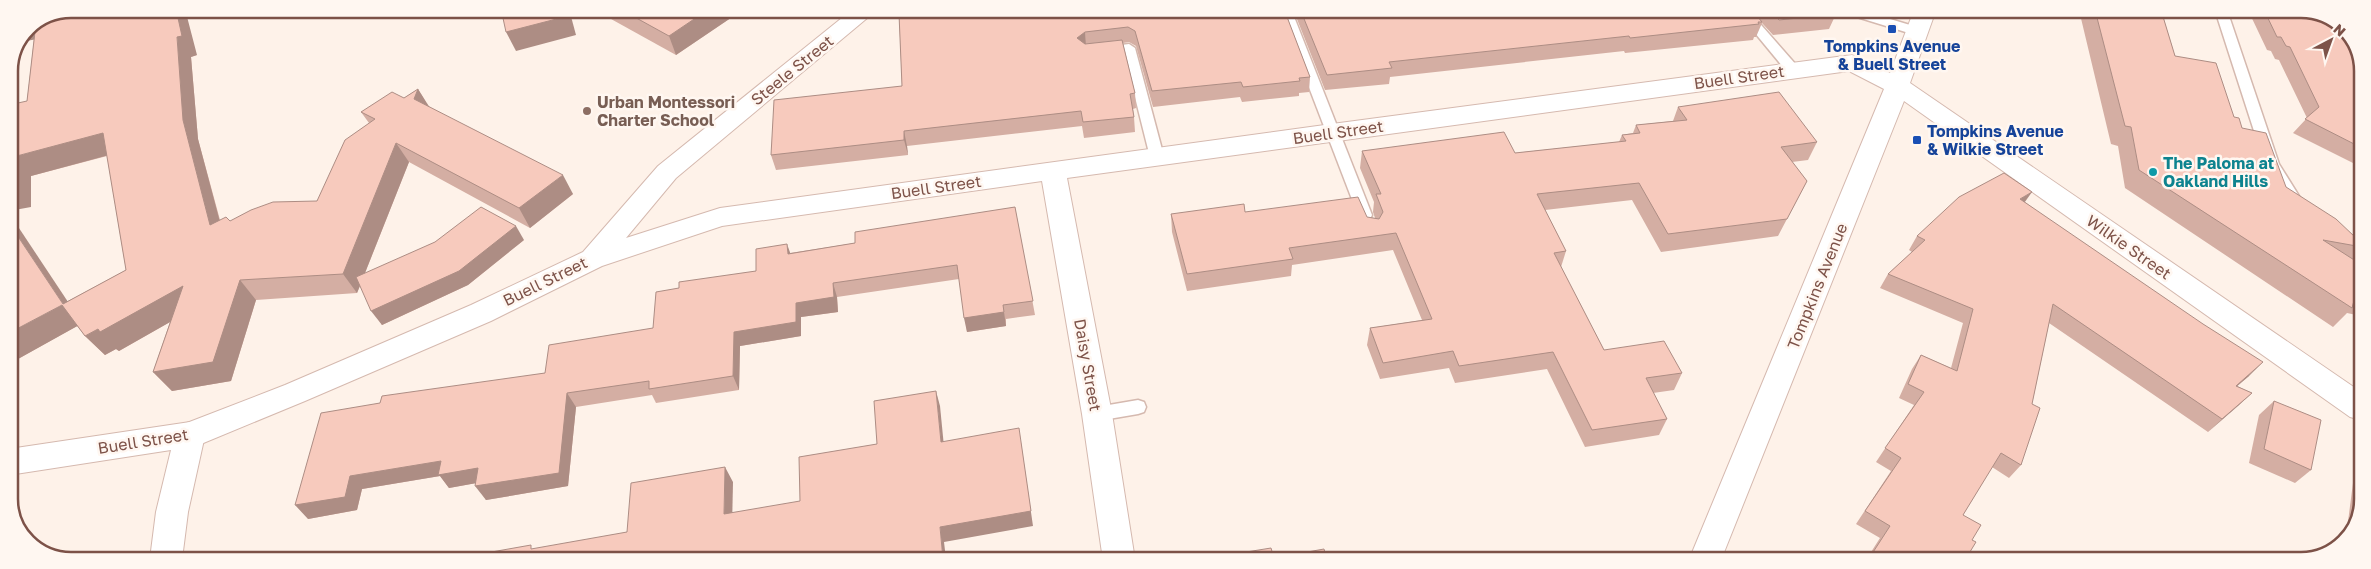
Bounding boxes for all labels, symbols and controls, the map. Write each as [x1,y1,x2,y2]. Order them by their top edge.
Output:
north arrow [2306,15,2356,65]
text: N [2330,20,2349,40]
marker: Tompkins Avenue & Buell Street [1886,23,1898,35]
street label: Steele Street [747,31,837,109]
place label: Tompkins Avenue & Buell Street [1824,36,1960,74]
street label: Buell Street [1692,61,1786,93]
place label: Urban Montessori Charter School [597,92,735,130]
marker: Urban Montessori Charter School [581,105,593,117]
street label: Buell Street [1291,116,1385,148]
place label: Tompkins Avenue & Wilkie Street [1927,121,2064,159]
marker: Tompkins Avenue & Wilkie Street [1911,134,1923,146]
place label: The Paloma at Oakland Hills [2163,153,2274,191]
marker: The Paloma at Oakland Hills [2147,166,2159,178]
street label: Buell Street [889,171,983,203]
street label: Wilkie Street [2083,210,2175,284]
street label: Tompkins Avenue [1783,220,1851,352]
street label: Buell Street [500,252,590,310]
street label: Daisy Street [1070,317,1106,413]
street label: Buell Street [96,424,190,458]

